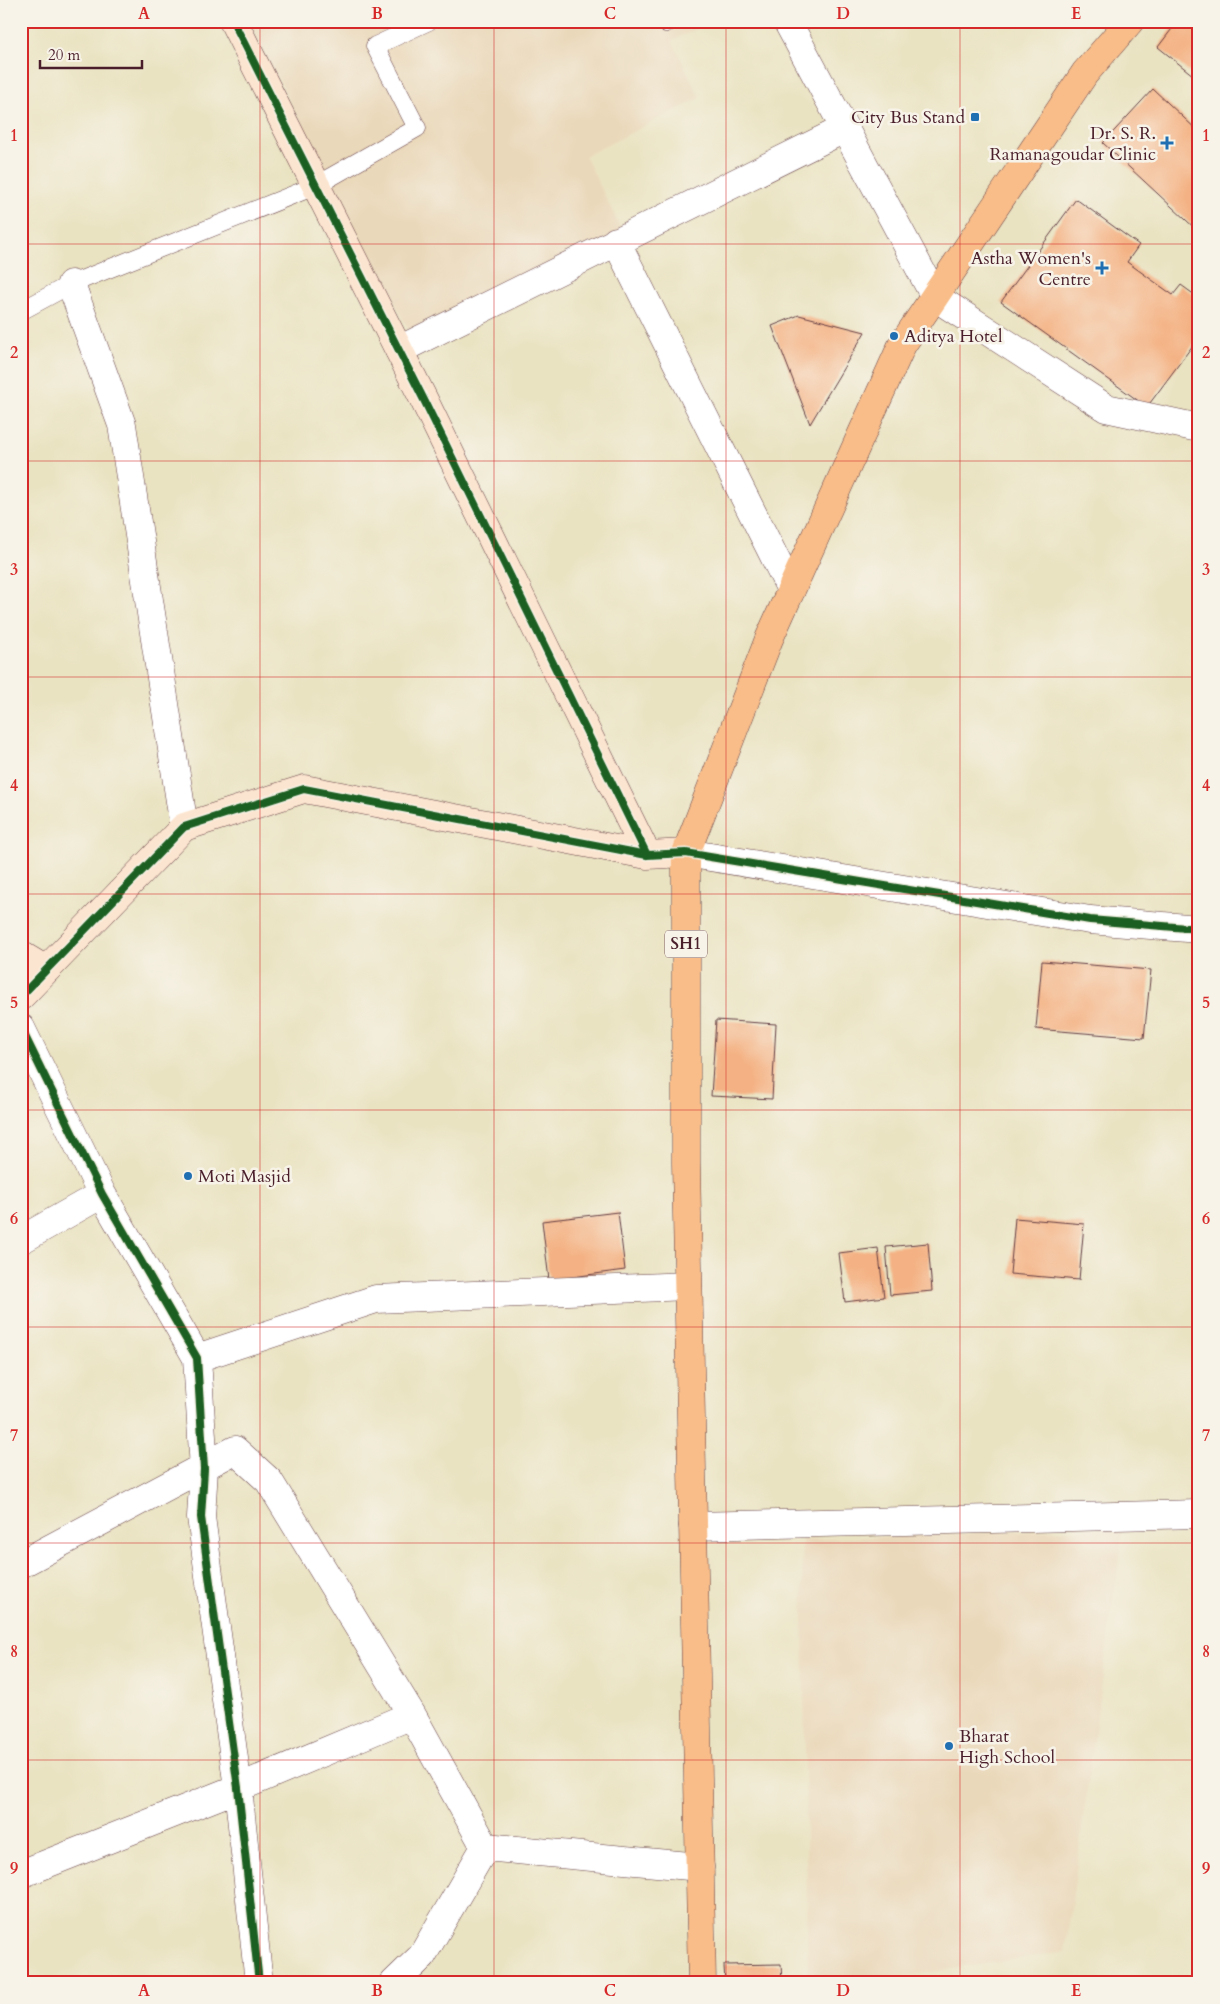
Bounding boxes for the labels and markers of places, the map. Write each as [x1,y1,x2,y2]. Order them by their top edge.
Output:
place label: City Bus Stand [851,105,965,130]
marker: City Bus Stand [969,111,981,123]
place label: Dr. S. R. Ramanagoudar Clinic [989,121,1156,167]
marker: Dr. S. R. Ramanagoudar Clinic [1160,136,1174,150]
place label: Astha Women's Centre [971,246,1091,292]
marker: Astha Women's Centre [1095,261,1109,275]
place label: Aditya Hotel [904,324,1003,349]
marker: Aditya Hotel [888,330,900,342]
place label: Moti Masjid [198,1164,291,1189]
marker: Moti Masjid [182,1170,194,1182]
place label: Bharat High School [959,1724,1055,1770]
marker: Bharat High School [943,1740,955,1752]

